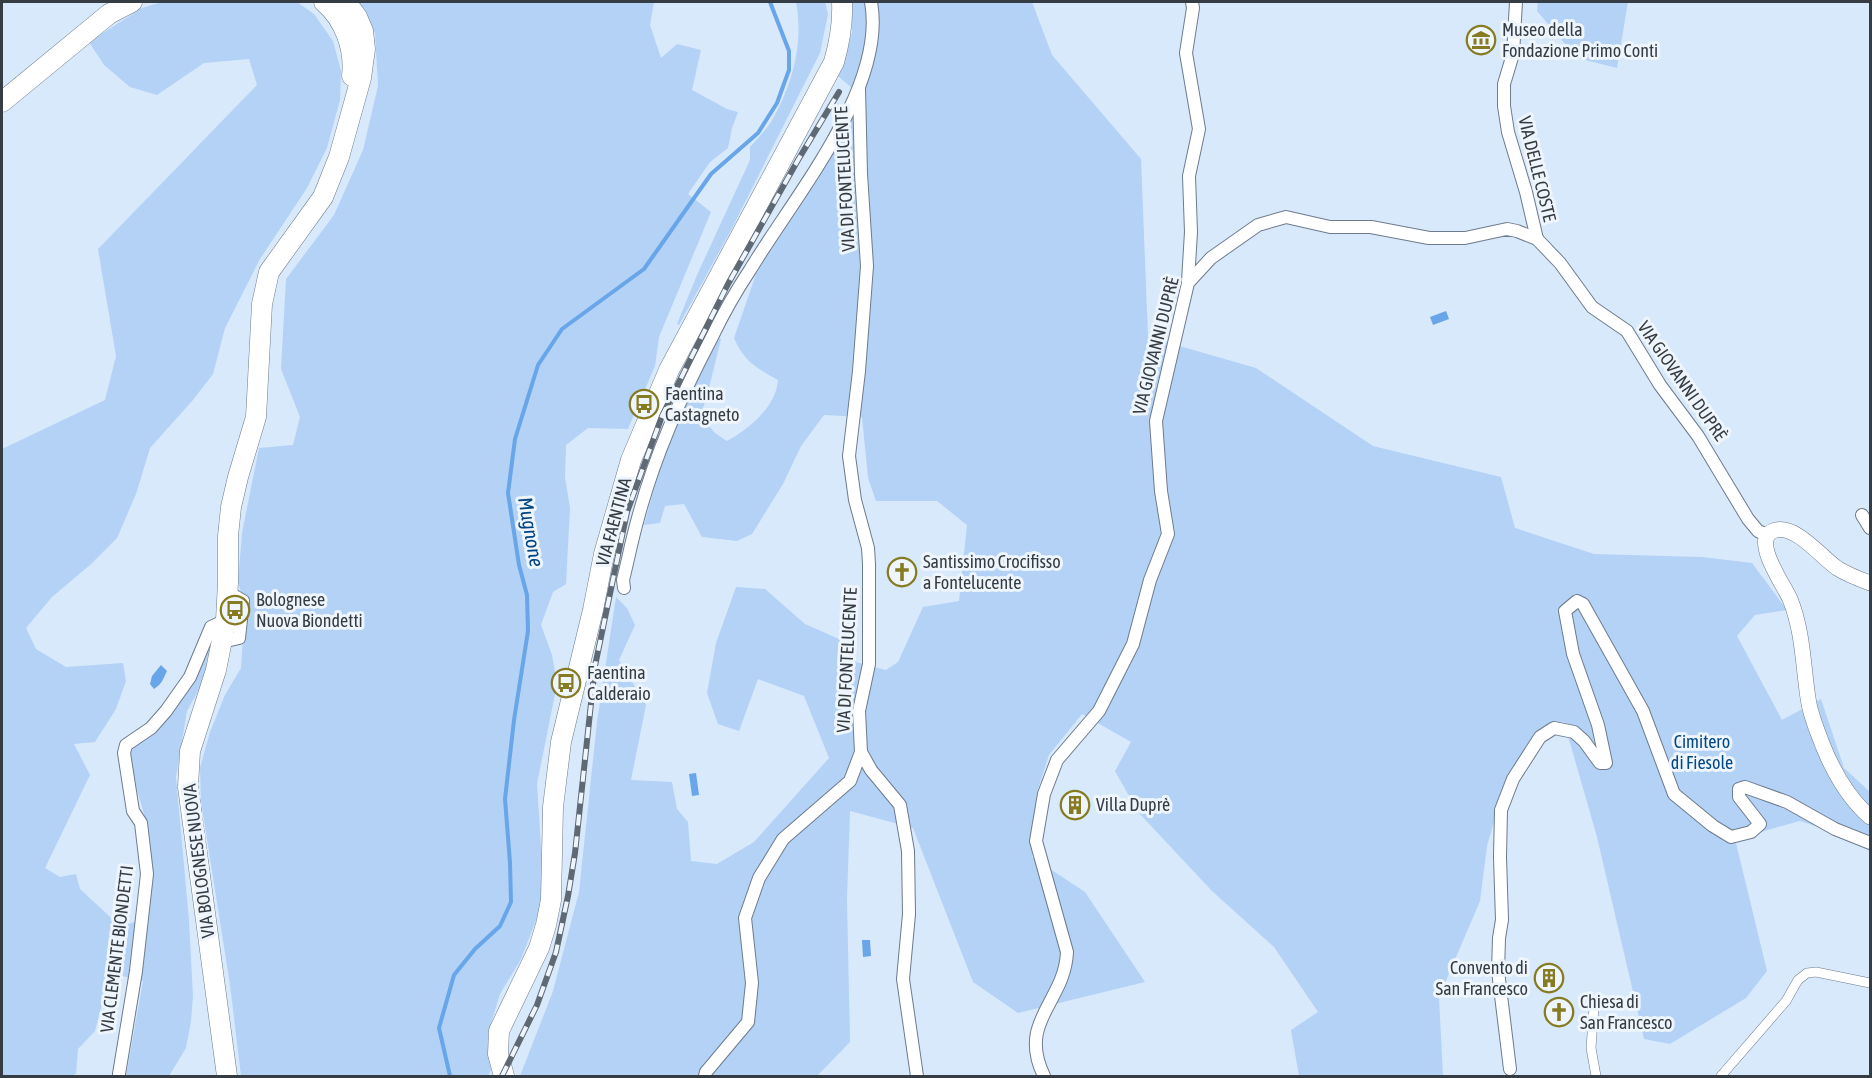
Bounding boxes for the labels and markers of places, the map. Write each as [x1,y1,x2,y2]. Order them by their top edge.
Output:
place label: Museo della Fondazione Primo Conti [1502,19,1658,61]
museum icon: Museo della Fondazione Primo Conti [1465,24,1497,56]
place label: Faentina Castagneto [665,383,739,425]
bus stop icon: Faentina Castagneto [628,388,660,420]
place label: Santissimo Crocifisso a Fontelucente [923,551,1061,593]
church icon: Santissimo Crocifisso a Fontelucente [886,556,918,588]
place label: Bolognese Nuova Biondetti [256,589,363,631]
bus stop icon: Bolognese Nuova Biondetti [219,594,251,626]
place label: Faentina Calderaio [587,662,651,704]
bus stop icon: Faentina Calderaio [550,667,582,699]
building icon: Villa Duprè [1059,789,1091,821]
place label: Villa Duprè [1096,794,1170,815]
place label: Convento di San Francesco [1436,957,1528,999]
building icon: Convento di San Francesco [1533,962,1565,994]
place label: Chiesa di San Francesco [1580,991,1672,1033]
church icon: Chiesa di San Francesco [1543,996,1575,1028]

